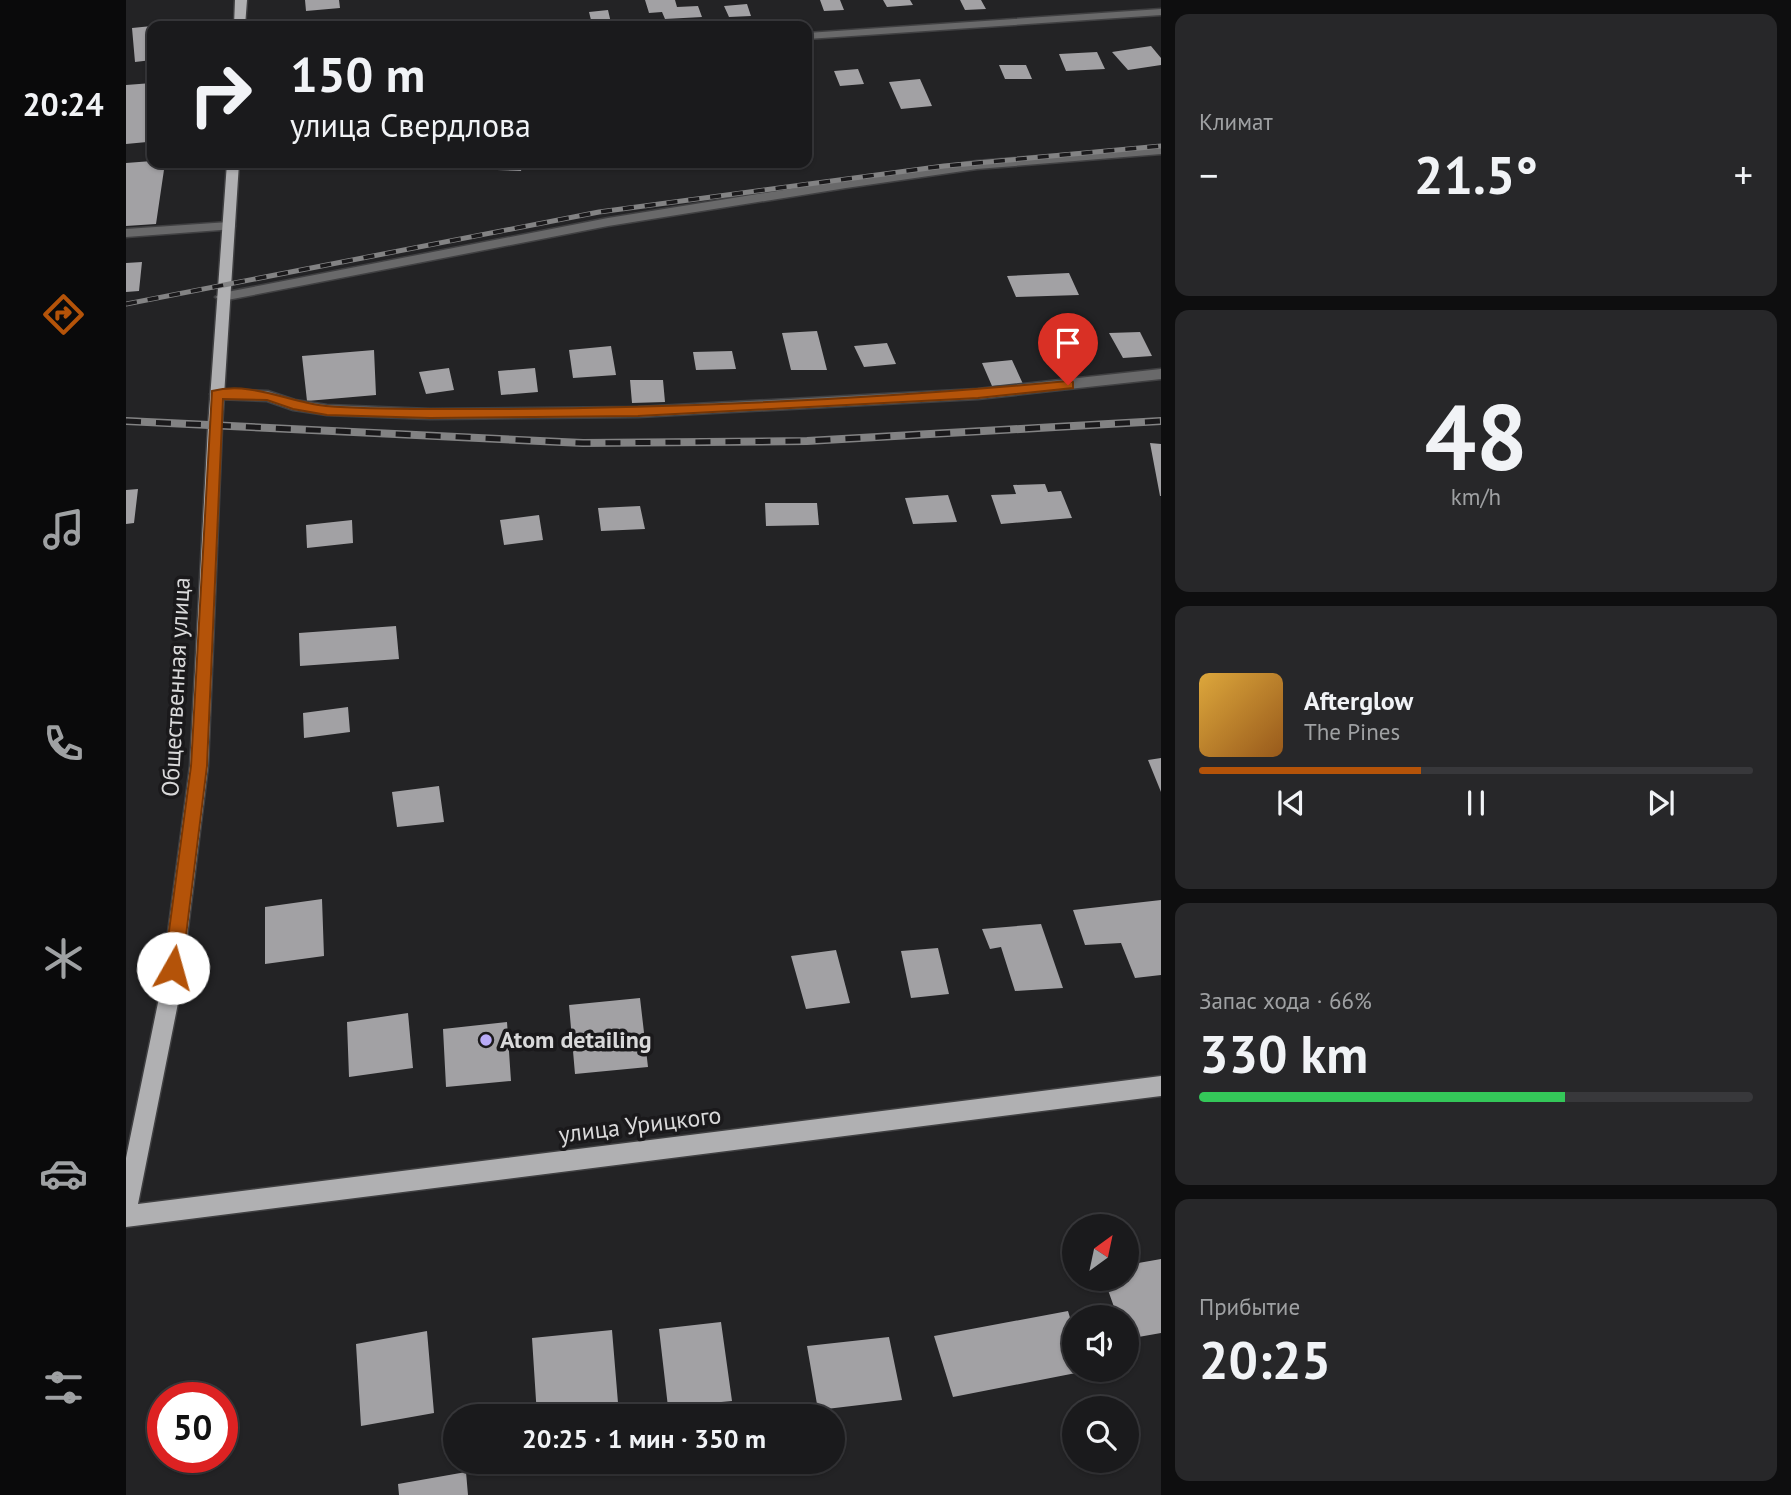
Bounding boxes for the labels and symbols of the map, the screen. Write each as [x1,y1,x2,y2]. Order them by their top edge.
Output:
pin [1038,313,1098,385]
street label: Общественная улица [154,576,197,798]
position arrow [136,931,210,1005]
place label: Atom detailing [500,1024,652,1055]
marker: Atom detailing [478,1032,494,1048]
street label: улица Урицкого [557,1099,723,1150]
north arrow [1062,1214,1139,1292]
speed limit sign: 50 [147,1382,238,1473]

